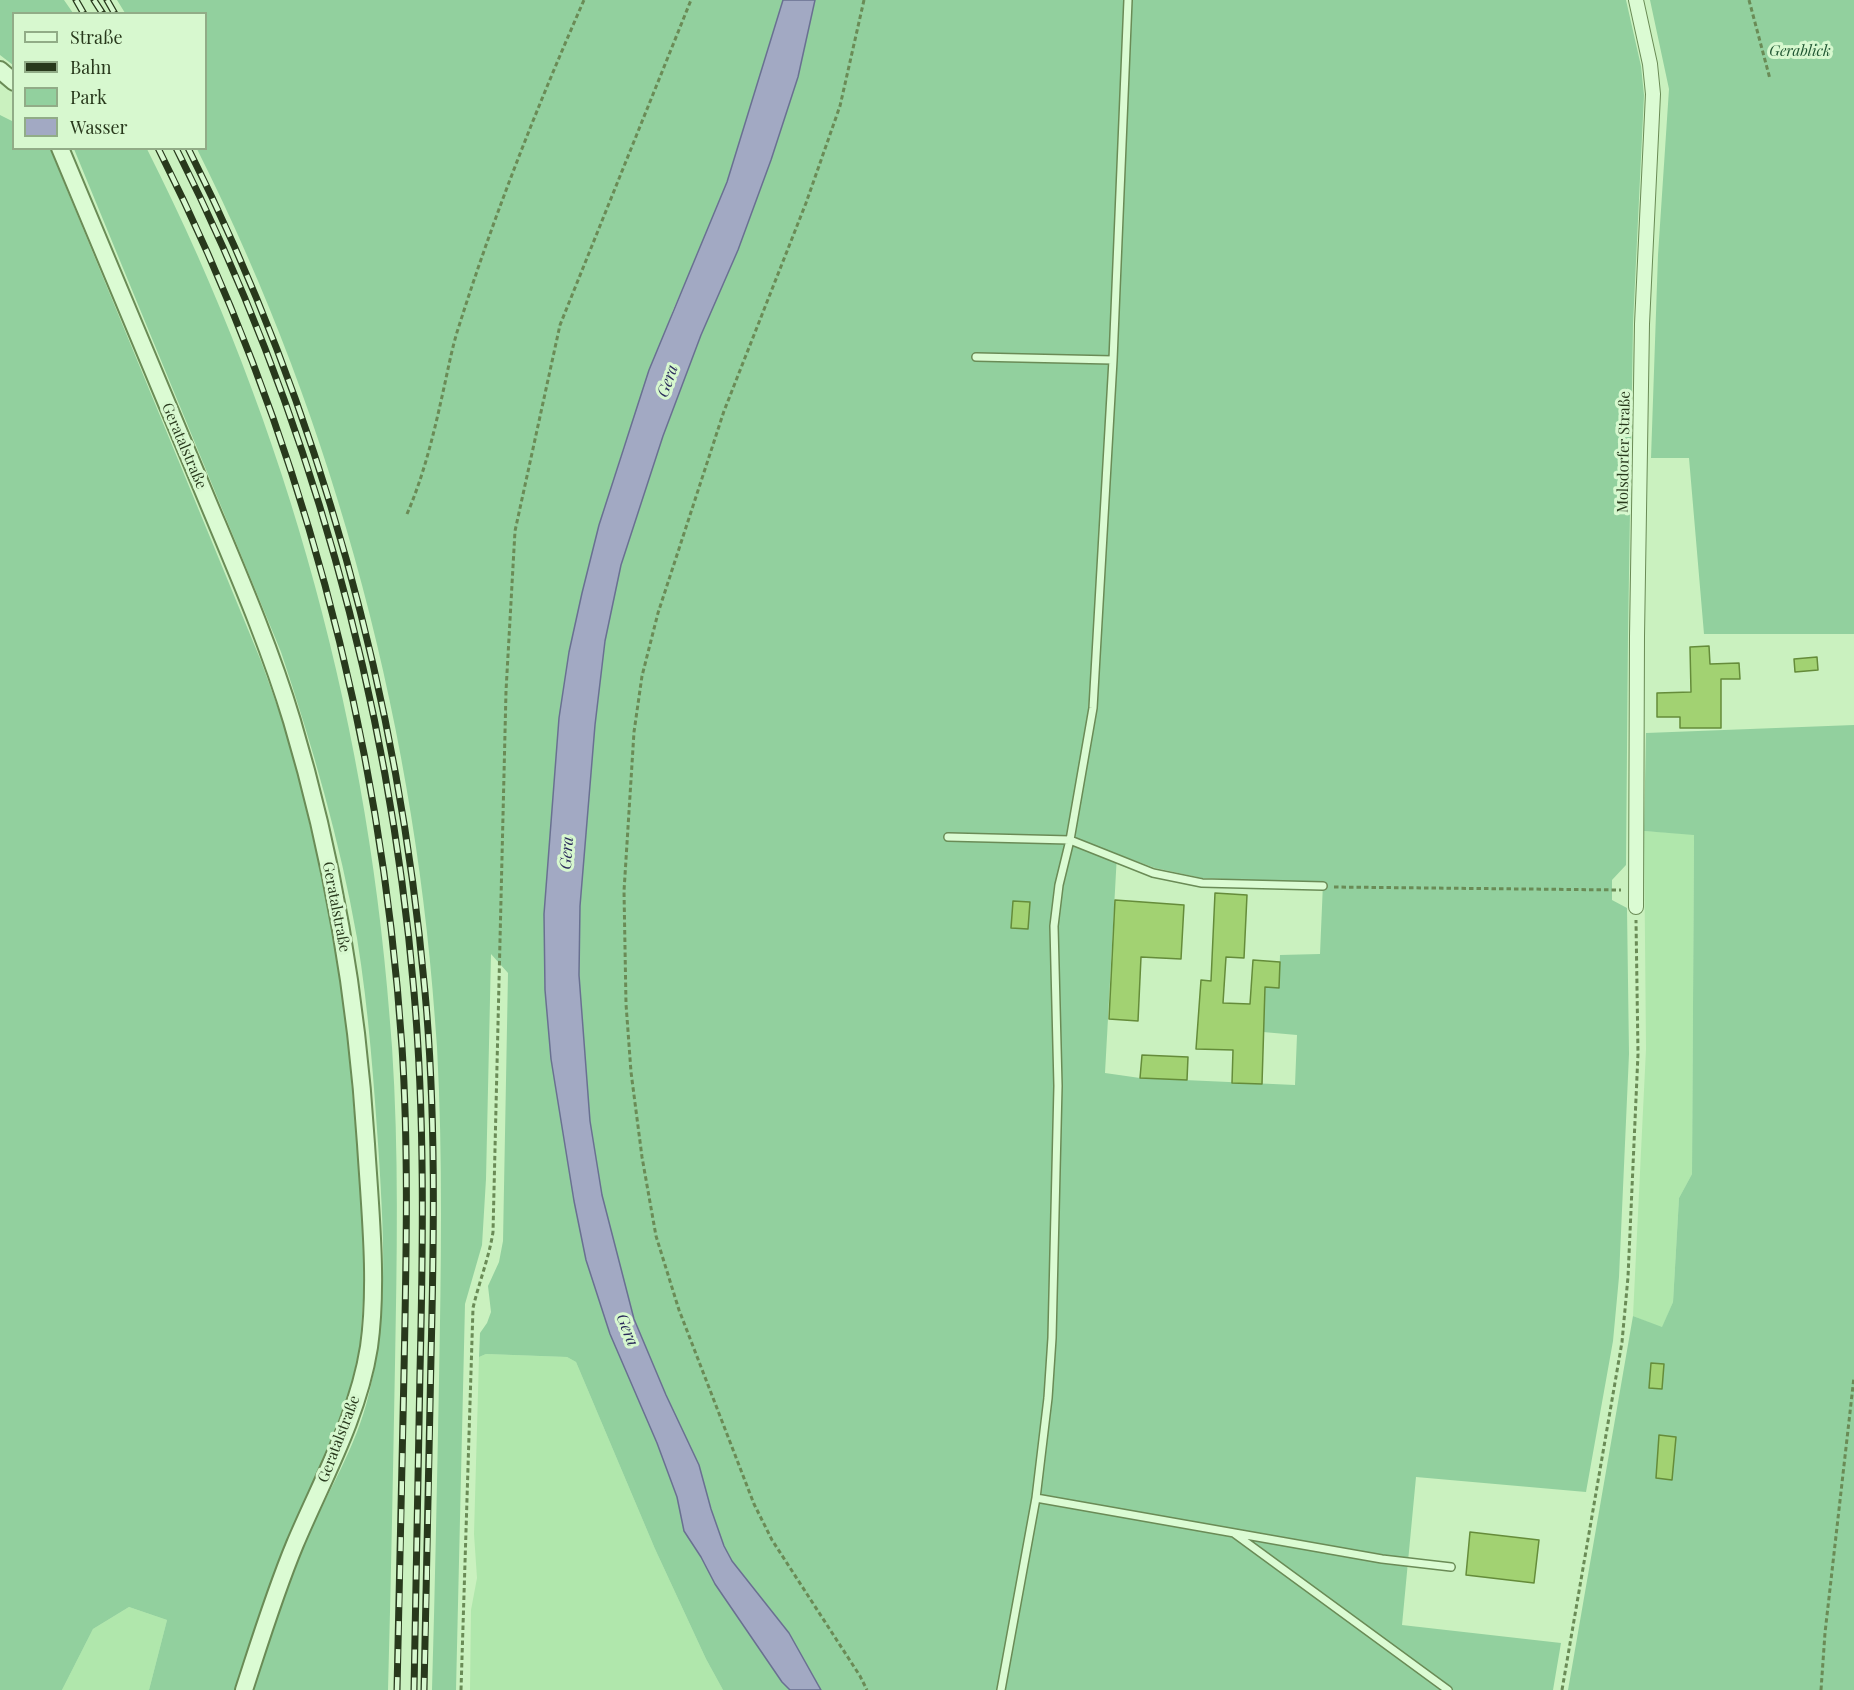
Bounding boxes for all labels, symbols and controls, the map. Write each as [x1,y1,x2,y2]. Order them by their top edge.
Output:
legend [12,12,207,150]
text: Straße [70,25,123,49]
park label: Gerablick [1769,42,1831,60]
text: Bahn [70,55,112,79]
text: Park [70,85,107,109]
text: Wasser [70,115,128,139]
water label: Gera [654,362,682,400]
street label: Molsdorfer Straße [1614,391,1634,513]
street label: Geratalstraße [158,400,210,492]
water label: Gera [556,836,578,870]
street label: Geratalstraße [318,860,354,954]
water label: Gera [612,1311,642,1349]
street label: Geratalstraße [314,1393,364,1485]

